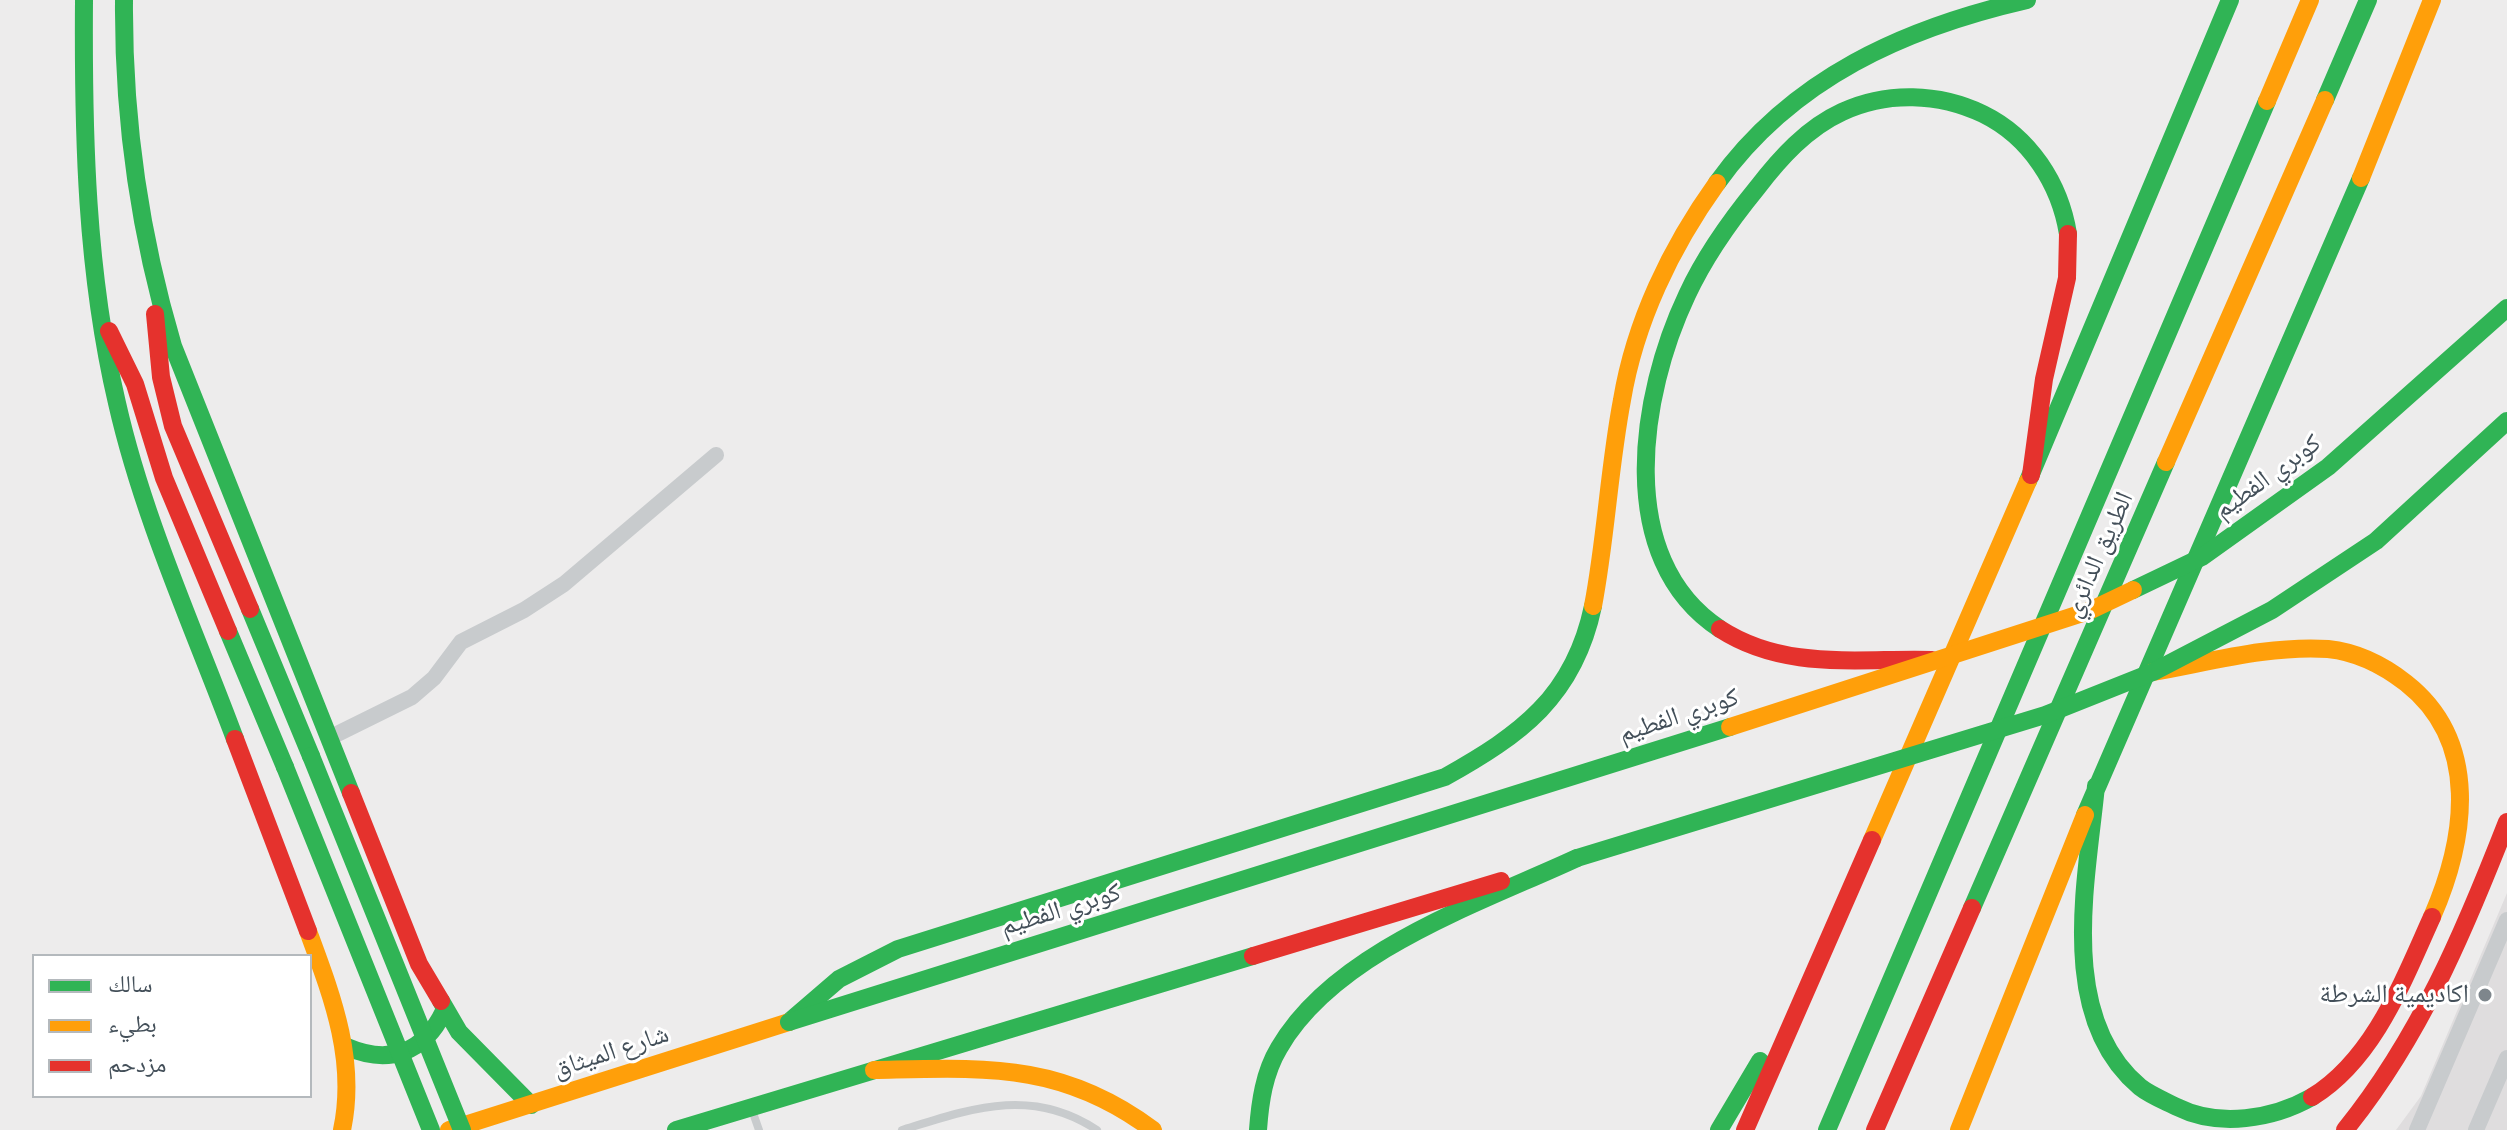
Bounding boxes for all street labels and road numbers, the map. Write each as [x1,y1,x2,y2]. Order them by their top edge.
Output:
street label: كوبري الفطيم [2209,428,2327,526]
street label: الطريق الدائري [2057,487,2141,623]
street label: كوبري الفطيم [1615,682,1743,750]
street label: كوبري الفطيم [997,877,1125,943]
street label: شارع الميثاق [549,1019,673,1085]

